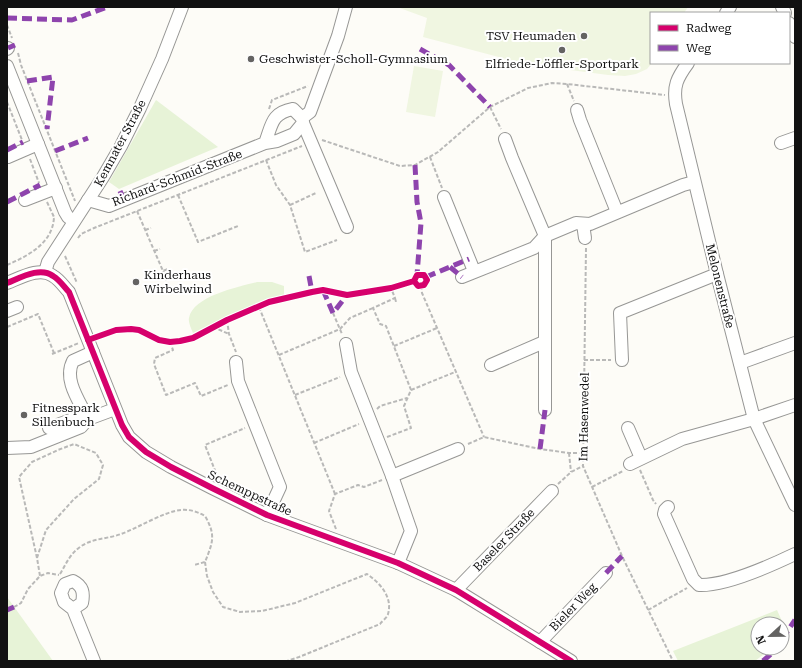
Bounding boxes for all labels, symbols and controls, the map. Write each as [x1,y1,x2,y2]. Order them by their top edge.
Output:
legend [650,12,790,64]
text: Radweg [686,21,732,35]
place label: TSV Heumaden [486,29,576,43]
marker: TSV Heumaden [579,31,589,41]
text: Weg [686,41,711,55]
marker: Elfriede-Löffler-Sportpark [557,45,567,55]
place label: Geschwister-Scholl-Gymnasium [259,52,448,66]
marker: Geschwister-Scholl-Gymnasium [246,54,256,64]
place label: Elfriede-Löffler-Sportpark [485,57,639,71]
street label: Kemnater Straße [91,97,149,189]
street label: Richard-Schmid-Straße [110,147,244,209]
street label: Melonenstraße [703,242,737,330]
place label: Kinderhaus Wirbelwind [144,268,212,296]
marker: Kinderhaus Wirbelwind [131,277,141,287]
street label: Im Hasenwedel [576,372,592,462]
place label: Fitnesspark Sillenbuch [32,401,100,429]
marker: Fitnesspark Sillenbuch [19,410,29,420]
street label: Schemppstraße [206,467,295,519]
street label: Baseler Straße [470,505,538,574]
street label: Bieler Weg [547,580,600,634]
north arrow [750,616,790,656]
text: N [753,633,769,646]

